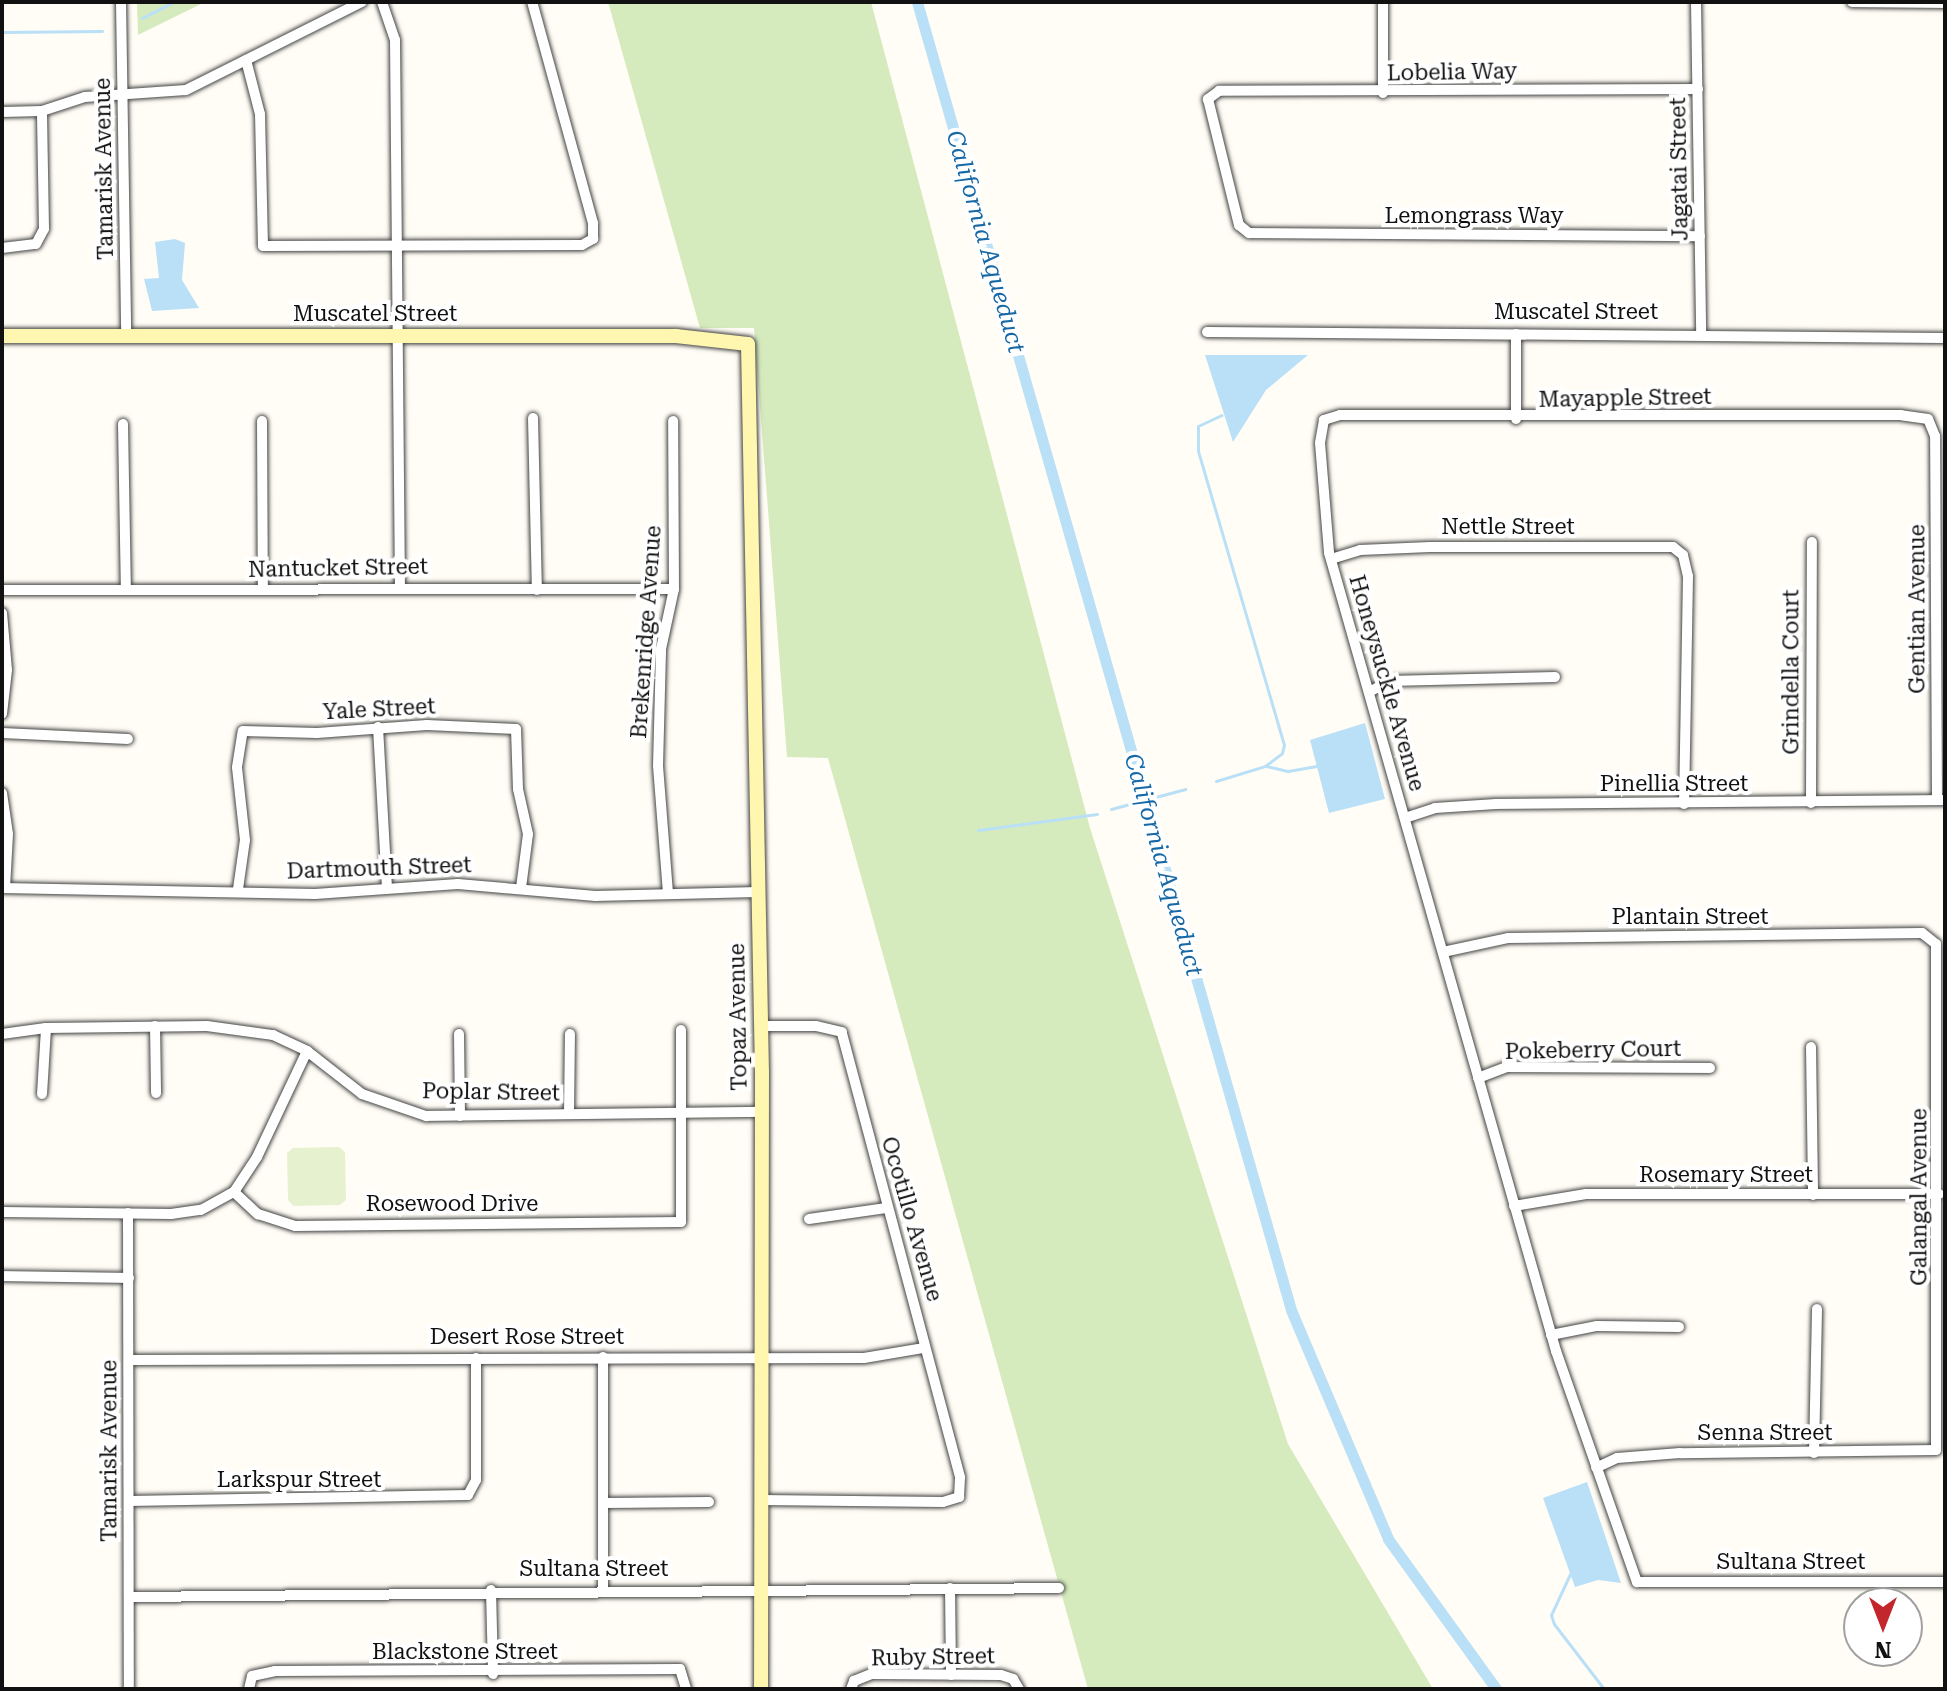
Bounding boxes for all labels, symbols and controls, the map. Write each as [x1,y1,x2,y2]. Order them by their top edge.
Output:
street label: Lobelia Way [1387,58,1517,86]
street label: Tamarisk Avenue [89,78,119,260]
street label: Jagatai Street [1665,97,1693,241]
water label: California Aqueduct [939,127,1031,357]
street label: Lemongrass Way [1385,203,1563,229]
street label: Muscatel Street [1494,299,1658,325]
street label: Muscatel Street [293,301,457,327]
street label: Mayapple Street [1538,383,1712,413]
street label: Nettle Street [1441,514,1575,540]
street label: Gentian Avenue [1904,524,1930,694]
street label: Brekenridge Avenue [625,525,667,739]
street label: Nantucket Street [248,553,428,583]
street label: Honeysuckle Avenue [1344,572,1430,794]
street label: Grindella Court [1778,589,1804,755]
street label: Yale Street [322,693,436,725]
water label: California Aqueduct [1117,750,1209,980]
street label: Pinellia Street [1600,771,1748,797]
street label: Dartmouth Street [286,852,472,884]
street label: Plantain Street [1612,904,1768,930]
street label: Topaz Avenue [724,943,752,1091]
street label: Pokeberry Court [1505,1035,1681,1065]
street label: Poplar Street [422,1078,560,1106]
street label: Galangal Avenue [1906,1108,1932,1286]
street label: Ocotillo Avenue [876,1134,948,1304]
street label: Rosemary Street [1639,1162,1813,1188]
street label: Rosewood Drive [366,1191,538,1217]
street label: Desert Rose Street [430,1324,624,1350]
street label: Tamarisk Avenue [96,1360,122,1542]
street label: Senna Street [1697,1420,1833,1446]
street label: Larkspur Street [217,1467,381,1493]
street label: Sultana Street [1716,1549,1866,1575]
street label: Sultana Street [519,1556,669,1582]
north arrow [1843,1587,1923,1667]
text: N [1875,1637,1891,1662]
street label: Blackstone Street [372,1639,558,1665]
street label: Ruby Street [871,1643,995,1671]

